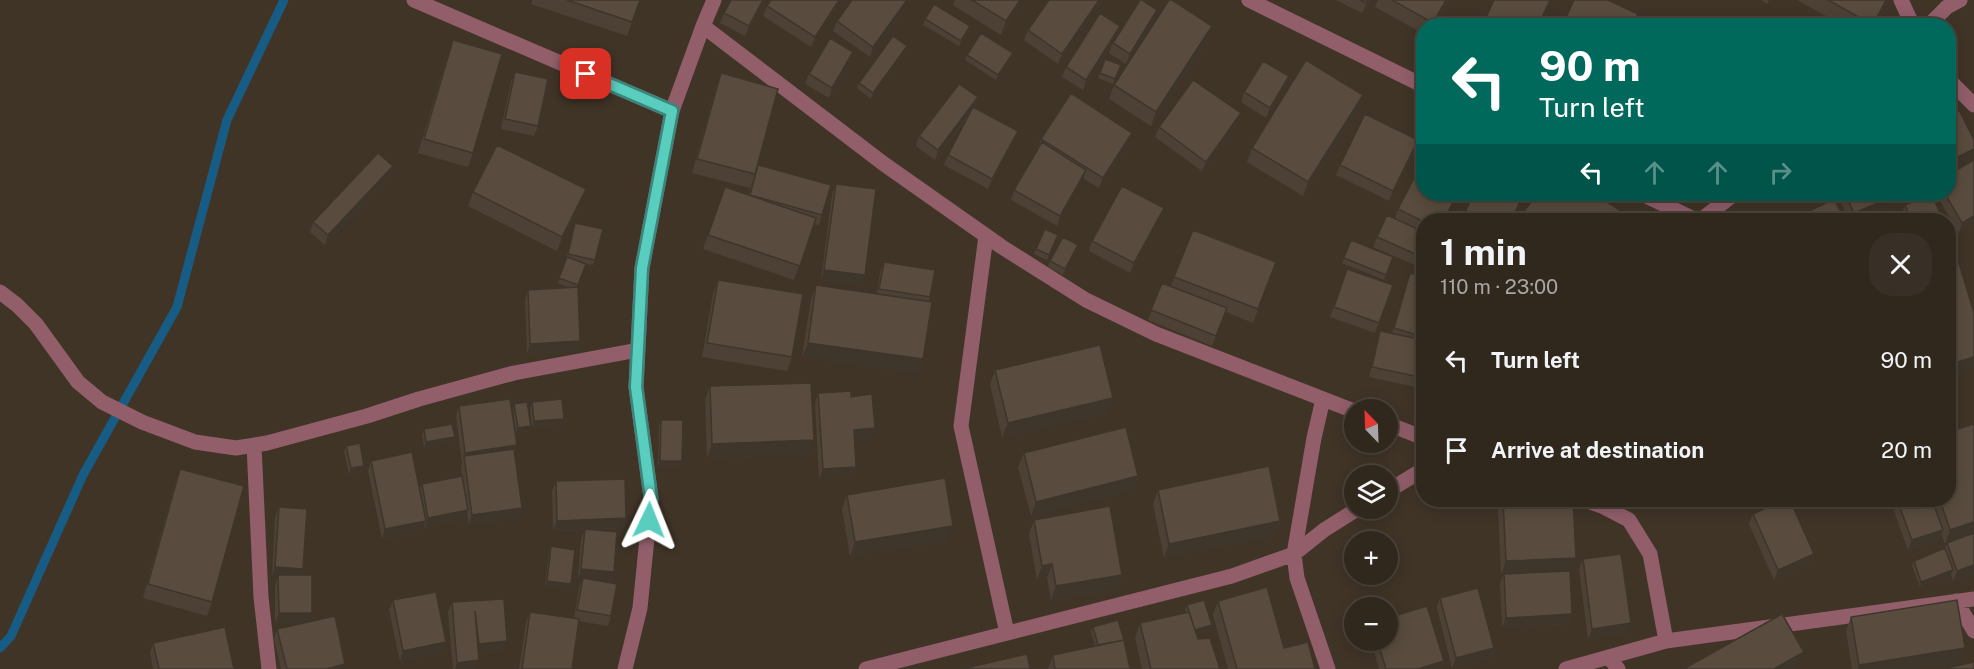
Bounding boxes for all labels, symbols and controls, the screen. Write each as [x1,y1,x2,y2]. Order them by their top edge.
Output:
text: 90 m [1539,41,1641,90]
icon: left [1440,42,1518,120]
pin [560,48,611,99]
icon: arrive [569,57,602,90]
text: Turn left [1539,91,1645,123]
icon: left [1575,156,1608,189]
icon: ahead [1638,156,1671,189]
icon: ahead [1701,156,1734,189]
icon: right [1764,156,1797,189]
text: 1 min [1440,231,1527,273]
button: close [1869,233,1932,296]
text: 110 m · 23:00 [1440,275,1558,299]
icon: left [1440,344,1473,377]
text: Turn left [1491,347,1580,373]
text: 90 m [1881,347,1932,373]
north arrow [1344,399,1398,453]
map controls [1344,399,1398,651]
icon: arrive [1440,434,1473,467]
text: Arrive at destination [1491,437,1704,463]
text: 20 m [1881,437,1932,463]
button: layers [1344,465,1398,519]
position arrow [617,488,681,552]
button: + [1344,531,1398,585]
button: − [1344,597,1398,651]

